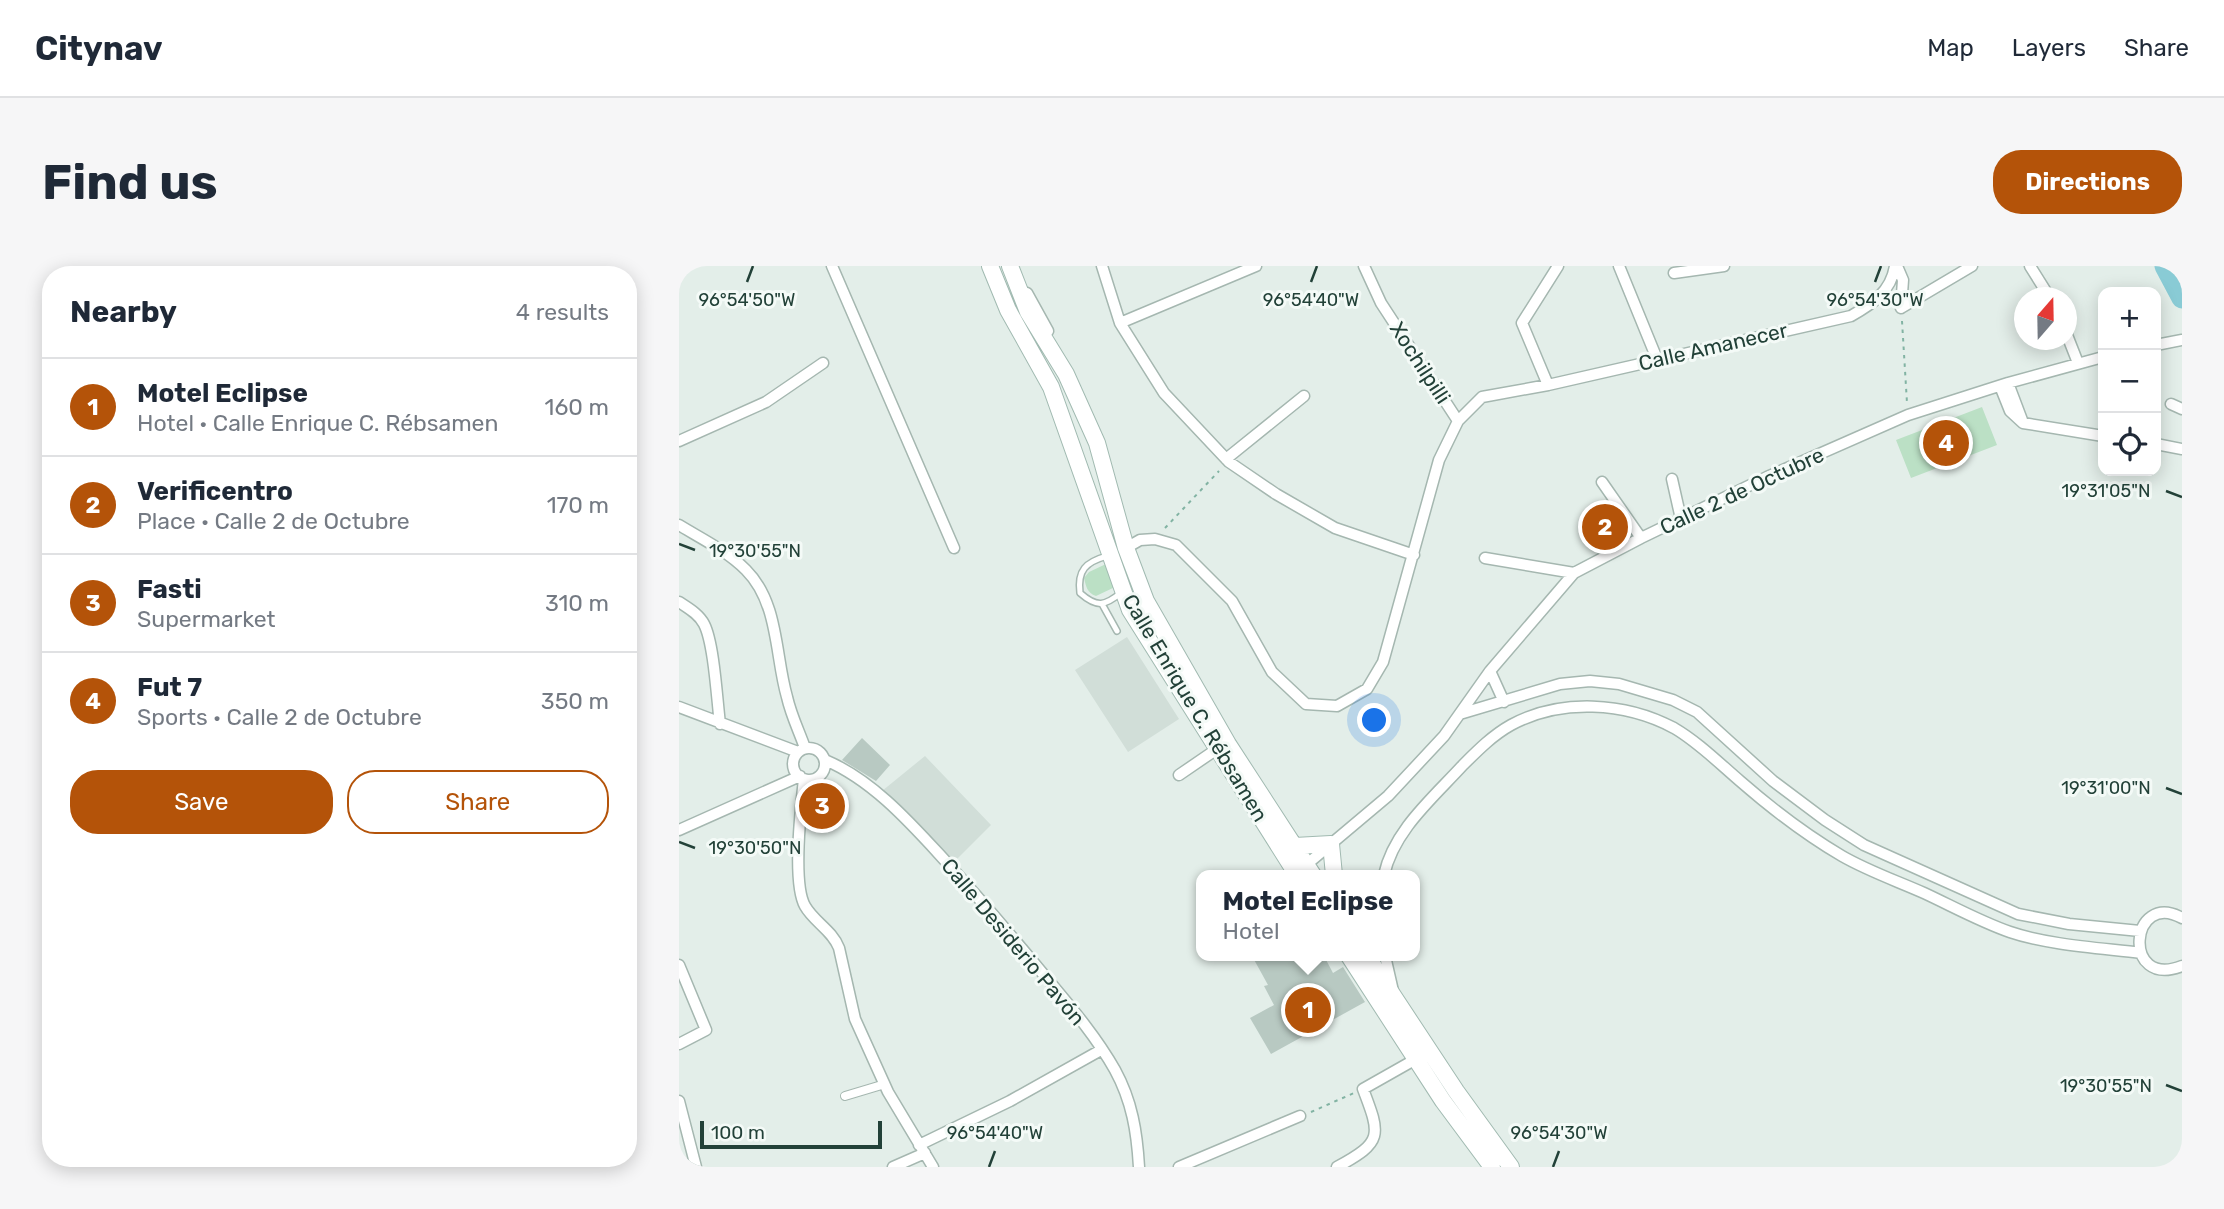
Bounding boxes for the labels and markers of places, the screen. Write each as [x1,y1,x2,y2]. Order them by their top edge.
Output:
pin: 4 [1923,417,1969,469]
pin: 2 [1582,501,1628,553]
pin: 3 [799,780,845,832]
pin: 1 [1285,984,1331,1036]

